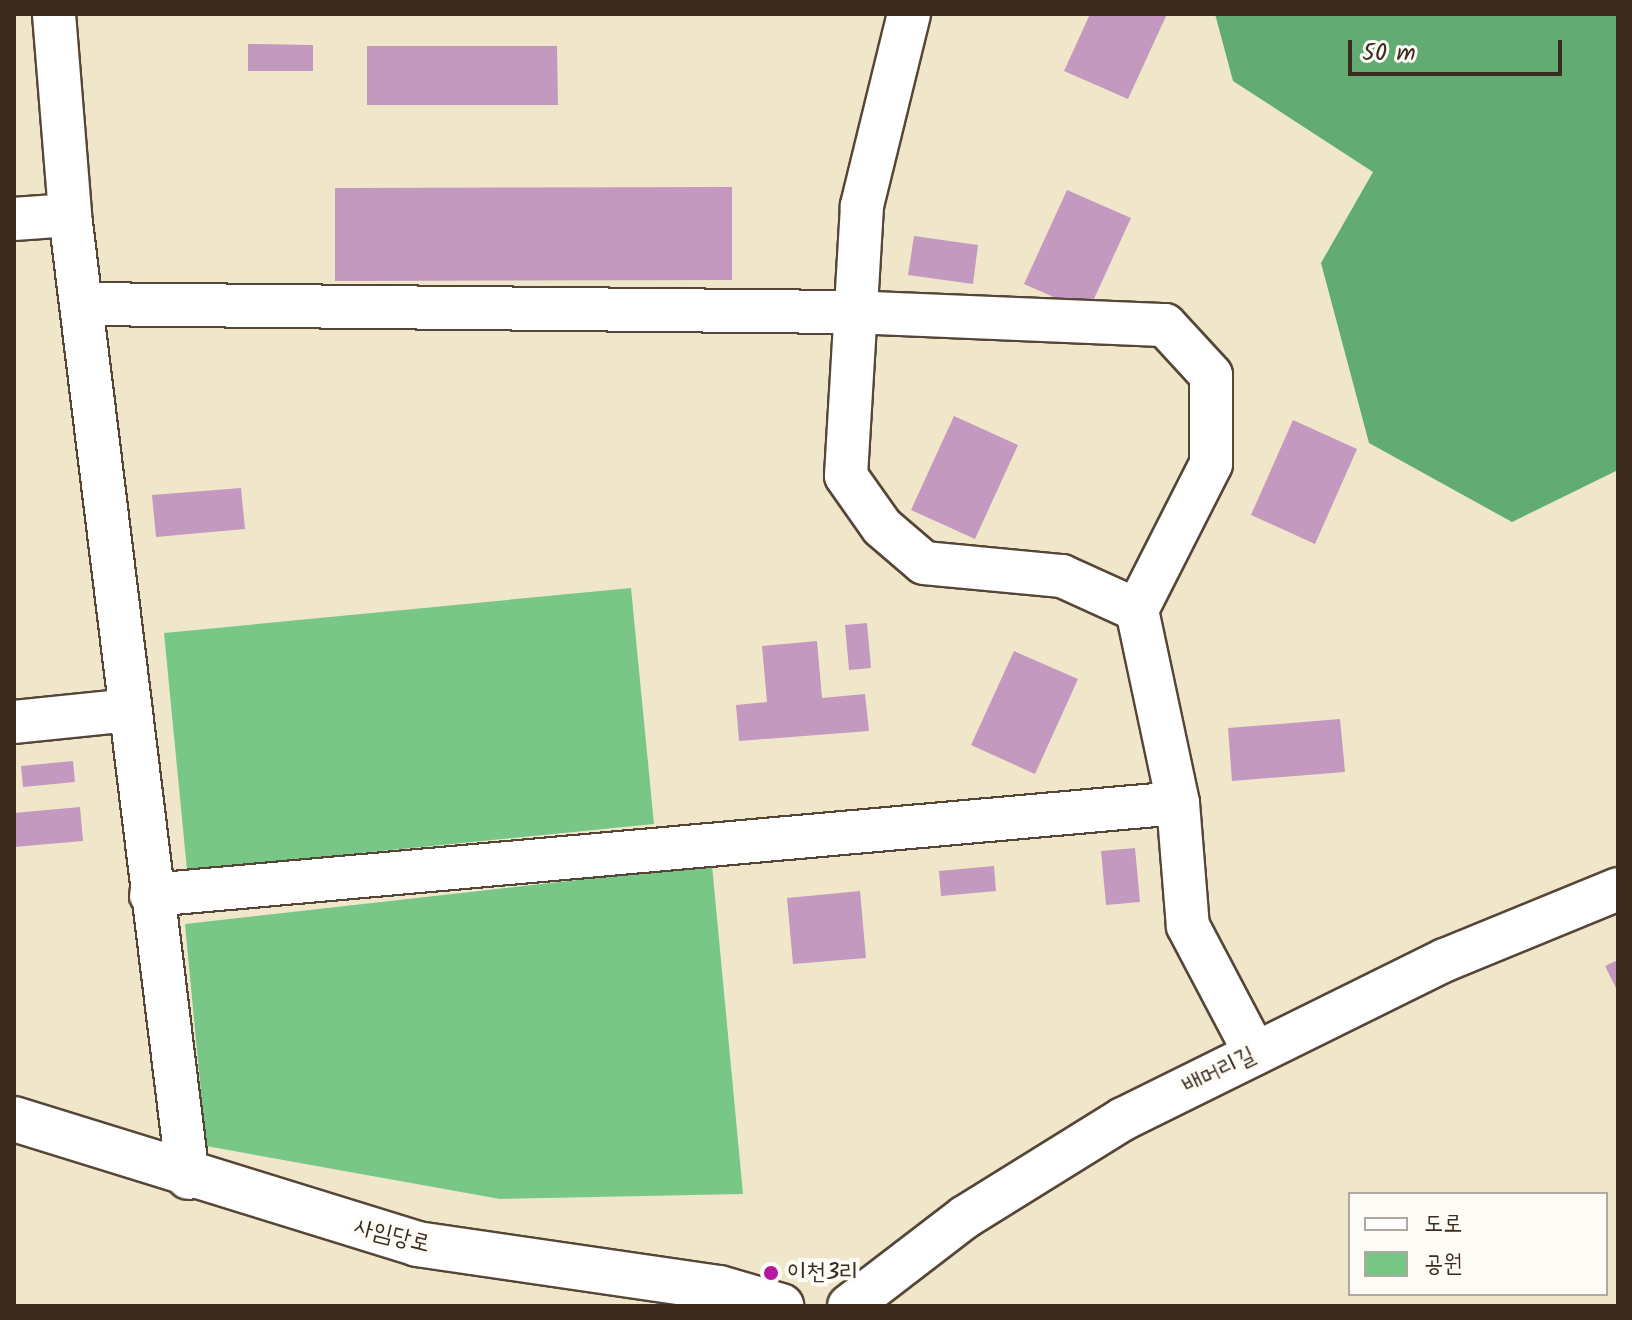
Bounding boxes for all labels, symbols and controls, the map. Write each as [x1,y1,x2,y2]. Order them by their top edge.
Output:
scale bar [1352,24,1566,74]
text: 50 m [1362,34,1416,73]
street label: 배머리길 [1178,1041,1260,1101]
legend [1348,1192,1608,1296]
text: 도로 [1424,1205,1463,1244]
street label: 사임당로 [351,1213,433,1259]
text: 공원 [1424,1245,1463,1284]
place label: 이천3리 [787,1259,859,1287]
marker: 이천3리 [762,1264,780,1282]

